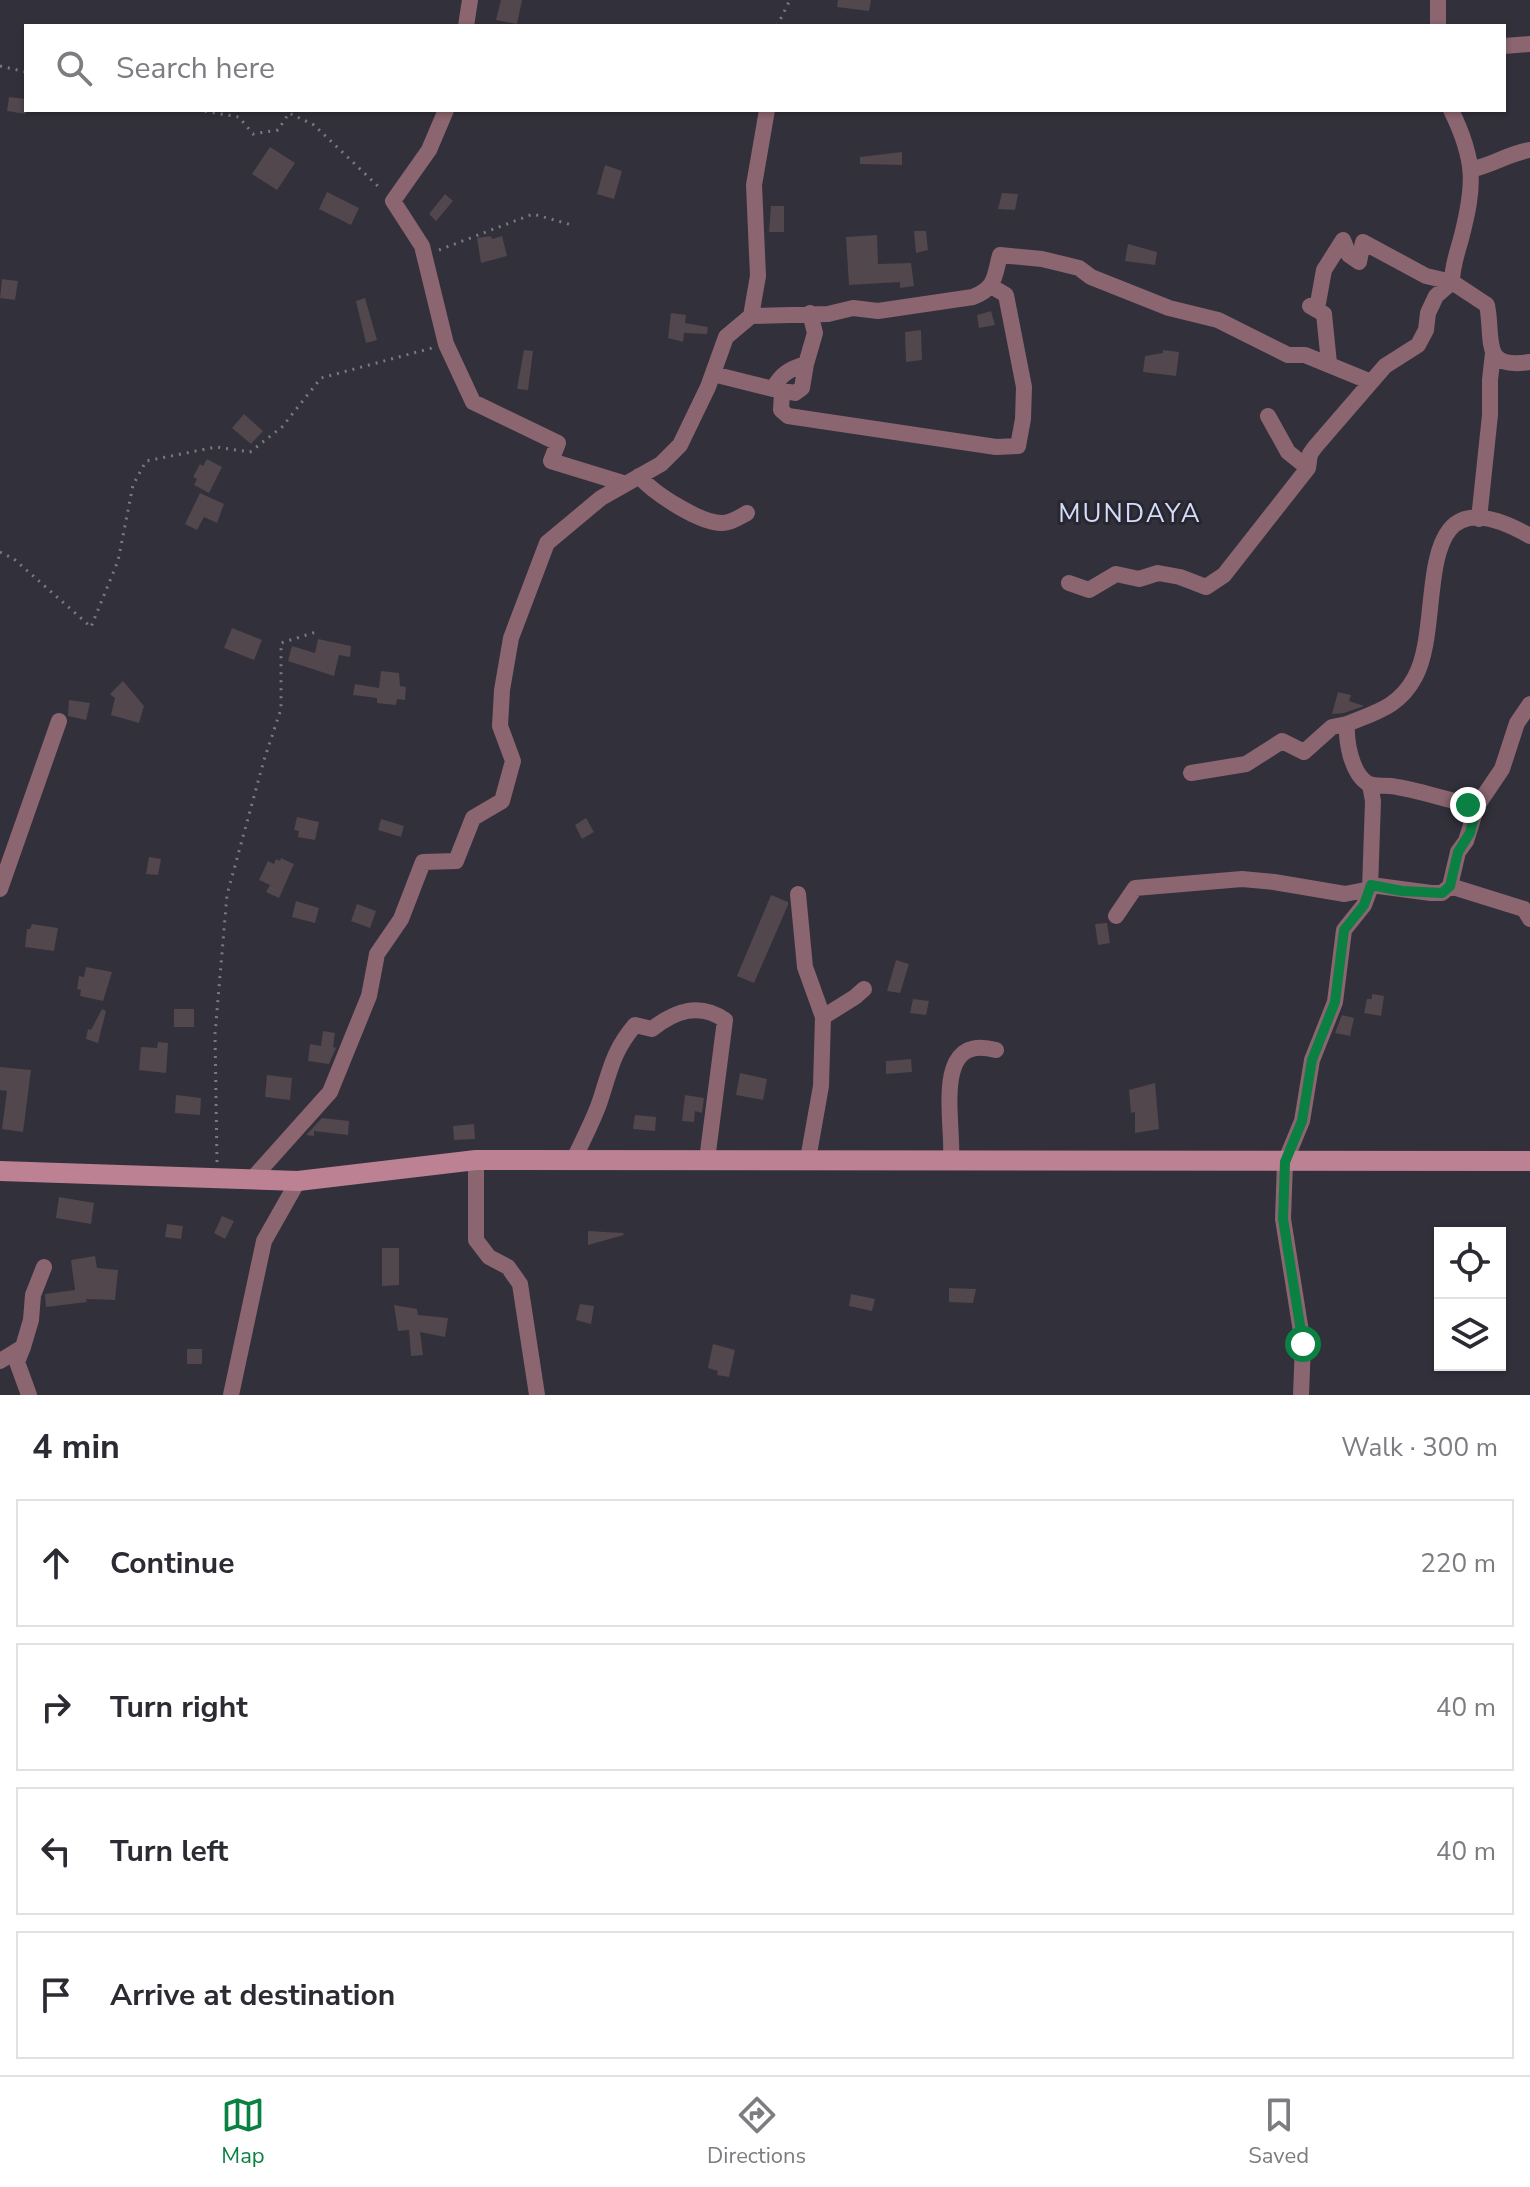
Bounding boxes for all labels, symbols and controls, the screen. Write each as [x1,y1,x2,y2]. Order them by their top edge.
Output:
search box [24,24,1506,112]
icon: search [52,46,96,90]
text: Search here [116,48,275,89]
district label: MUNDAYA [1058,496,1202,531]
route end [1450,787,1486,823]
map controls [1434,1227,1506,1371]
button: locate [1434,1227,1506,1299]
button: layers [1434,1299,1506,1371]
route start [1285,1326,1321,1362]
text: 4 min [32,1424,120,1470]
text: Walk · 300 m [1341,1430,1498,1465]
icon: ahead [34,1541,78,1585]
text: Continue [110,1543,235,1584]
text: 220 m [1420,1546,1496,1581]
icon: right [34,1685,78,1729]
text: Turn right [110,1687,248,1728]
text: 40 m [1436,1690,1496,1725]
icon: left [34,1829,78,1873]
text: Turn left [110,1831,228,1872]
text: 40 m [1436,1834,1496,1869]
icon: arrive [34,1973,78,2017]
text: Arrive at destination [110,1975,395,2016]
tab: Map [221,2093,265,2171]
tab: Directions [707,2093,806,2171]
tab: Saved [1248,2093,1309,2171]

